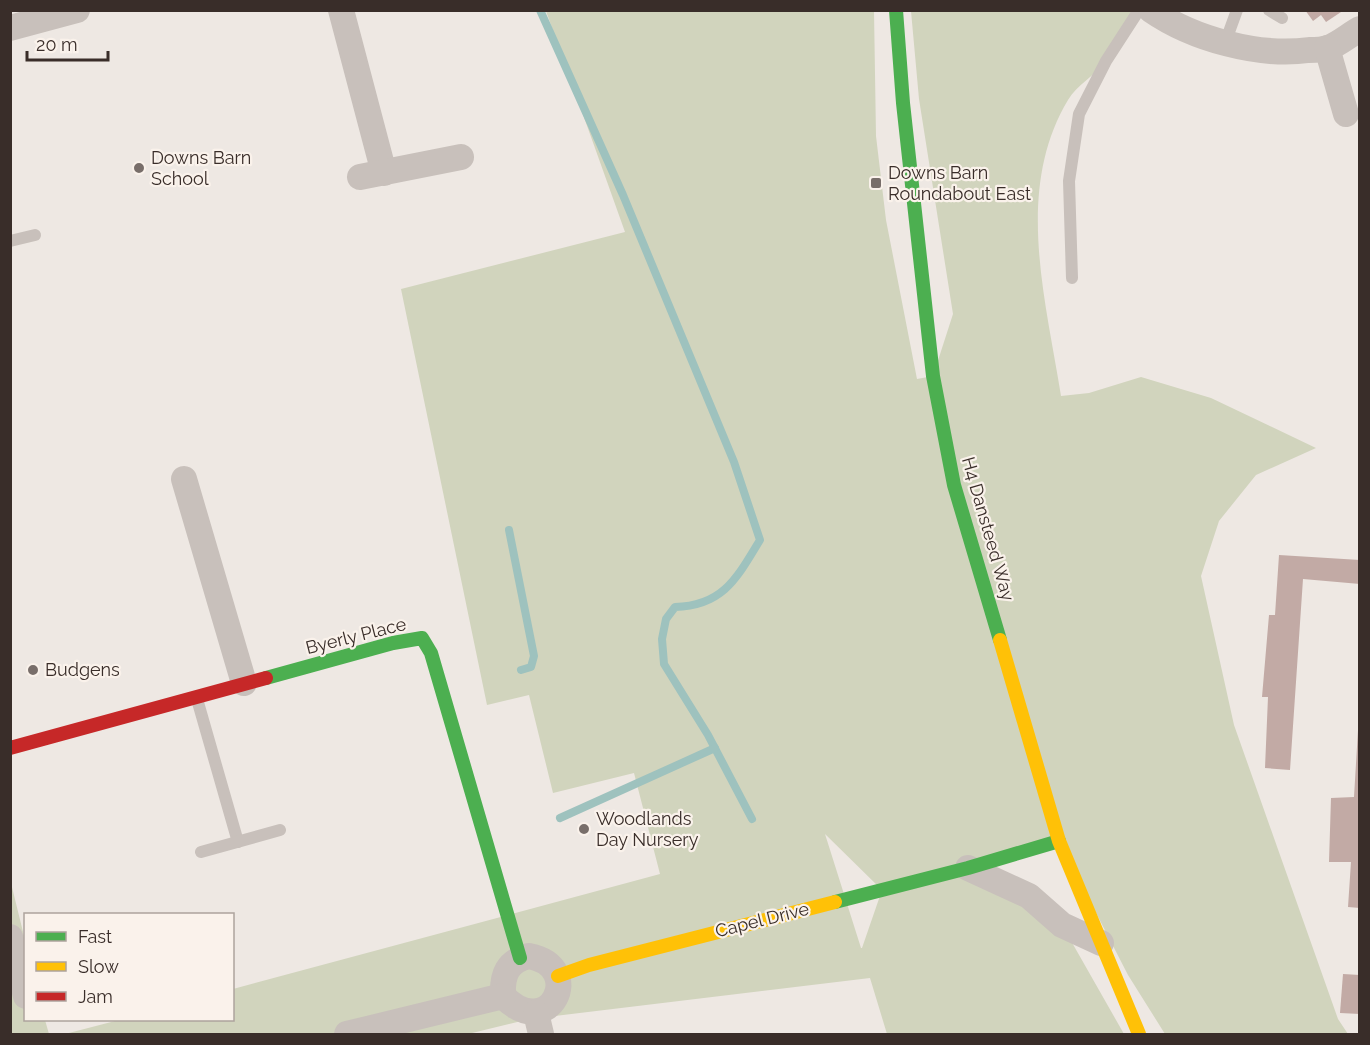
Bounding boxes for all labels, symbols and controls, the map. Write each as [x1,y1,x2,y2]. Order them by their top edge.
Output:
scale bar [27,24,108,62]
text: 20 m [36,34,78,55]
place label: Downs Barn School [151,147,251,189]
marker: Downs Barn School [132,161,146,175]
place label: Downs Barn Roundabout East [888,162,1031,204]
marker: Downs Barn Roundabout East [869,176,883,190]
street label: H4 Dansteed Way [958,454,1019,604]
street label: Byerly Place [303,613,409,658]
place label: Budgens [45,659,120,680]
marker: Budgens [26,663,40,677]
place label: Woodlands Day Nursery [596,808,699,850]
marker: Woodlands Day Nursery [577,822,591,836]
street label: Capel Drive [713,898,811,941]
legend [24,913,234,1021]
text: Fast [78,926,112,947]
text: Slow [78,956,119,977]
text: Jam [78,986,113,1007]

